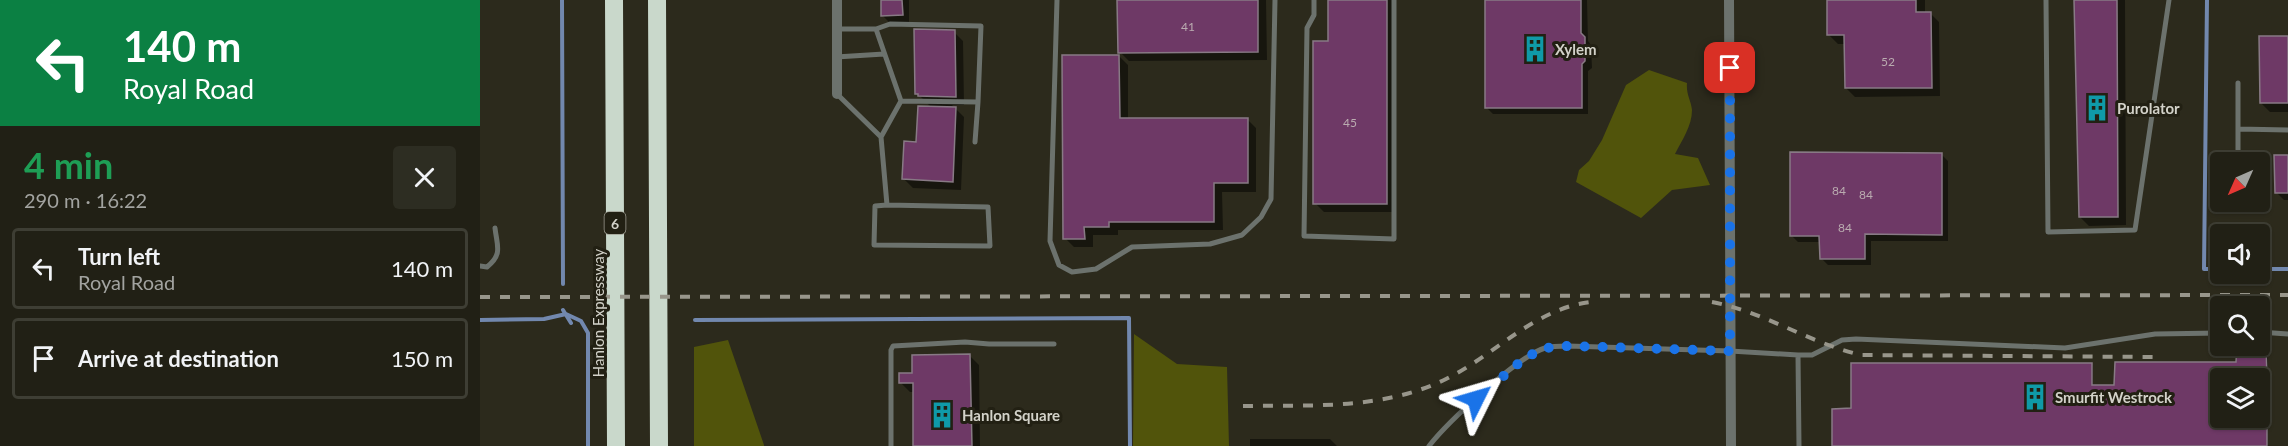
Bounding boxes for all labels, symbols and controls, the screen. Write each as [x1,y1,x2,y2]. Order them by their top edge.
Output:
house number: 41 [1181,19,1195,34]
text: 140 m [123,21,241,71]
icon: left [24,24,102,102]
building icon: Xylem [1520,34,1550,64]
place label: Xylem [1555,40,1597,58]
pin [1704,42,1755,93]
icon: arrive [1713,51,1746,84]
house number: 52 [1881,54,1895,69]
text: Royal Road [123,72,254,105]
building icon: Purolator [2082,93,2112,123]
place label: Purolator [2117,99,2180,117]
house number: 45 [1343,115,1357,130]
text: 4 min [24,143,113,187]
button: close [393,146,456,209]
north arrow [2210,152,2270,212]
map controls [2210,152,2270,428]
house number: 84 [1832,183,1846,198]
house number: 84 [1859,187,1873,202]
text: 290 m · 16:22 [24,188,147,212]
road number: 6 [604,212,626,234]
house number: 84 [1838,220,1852,235]
button: sound [2210,224,2270,284]
text: Turn left [78,243,160,270]
street label: Hanlon Expressway [589,248,607,377]
icon: left [27,252,60,285]
text: 140 m [391,255,453,282]
text: Royal Road [78,270,175,294]
button: search [2210,296,2270,356]
icon: arrive [27,342,60,375]
text: Arrive at destination [78,345,279,372]
text: 150 m [391,345,453,372]
position arrow [1444,367,1508,431]
button: layers [2210,368,2270,428]
building icon: Smurfit Westrock [2020,382,2050,412]
place label: Smurfit Westrock [2055,388,2173,406]
building icon: Hanlon Square [927,400,957,430]
place label: Hanlon Square [962,406,1060,424]

